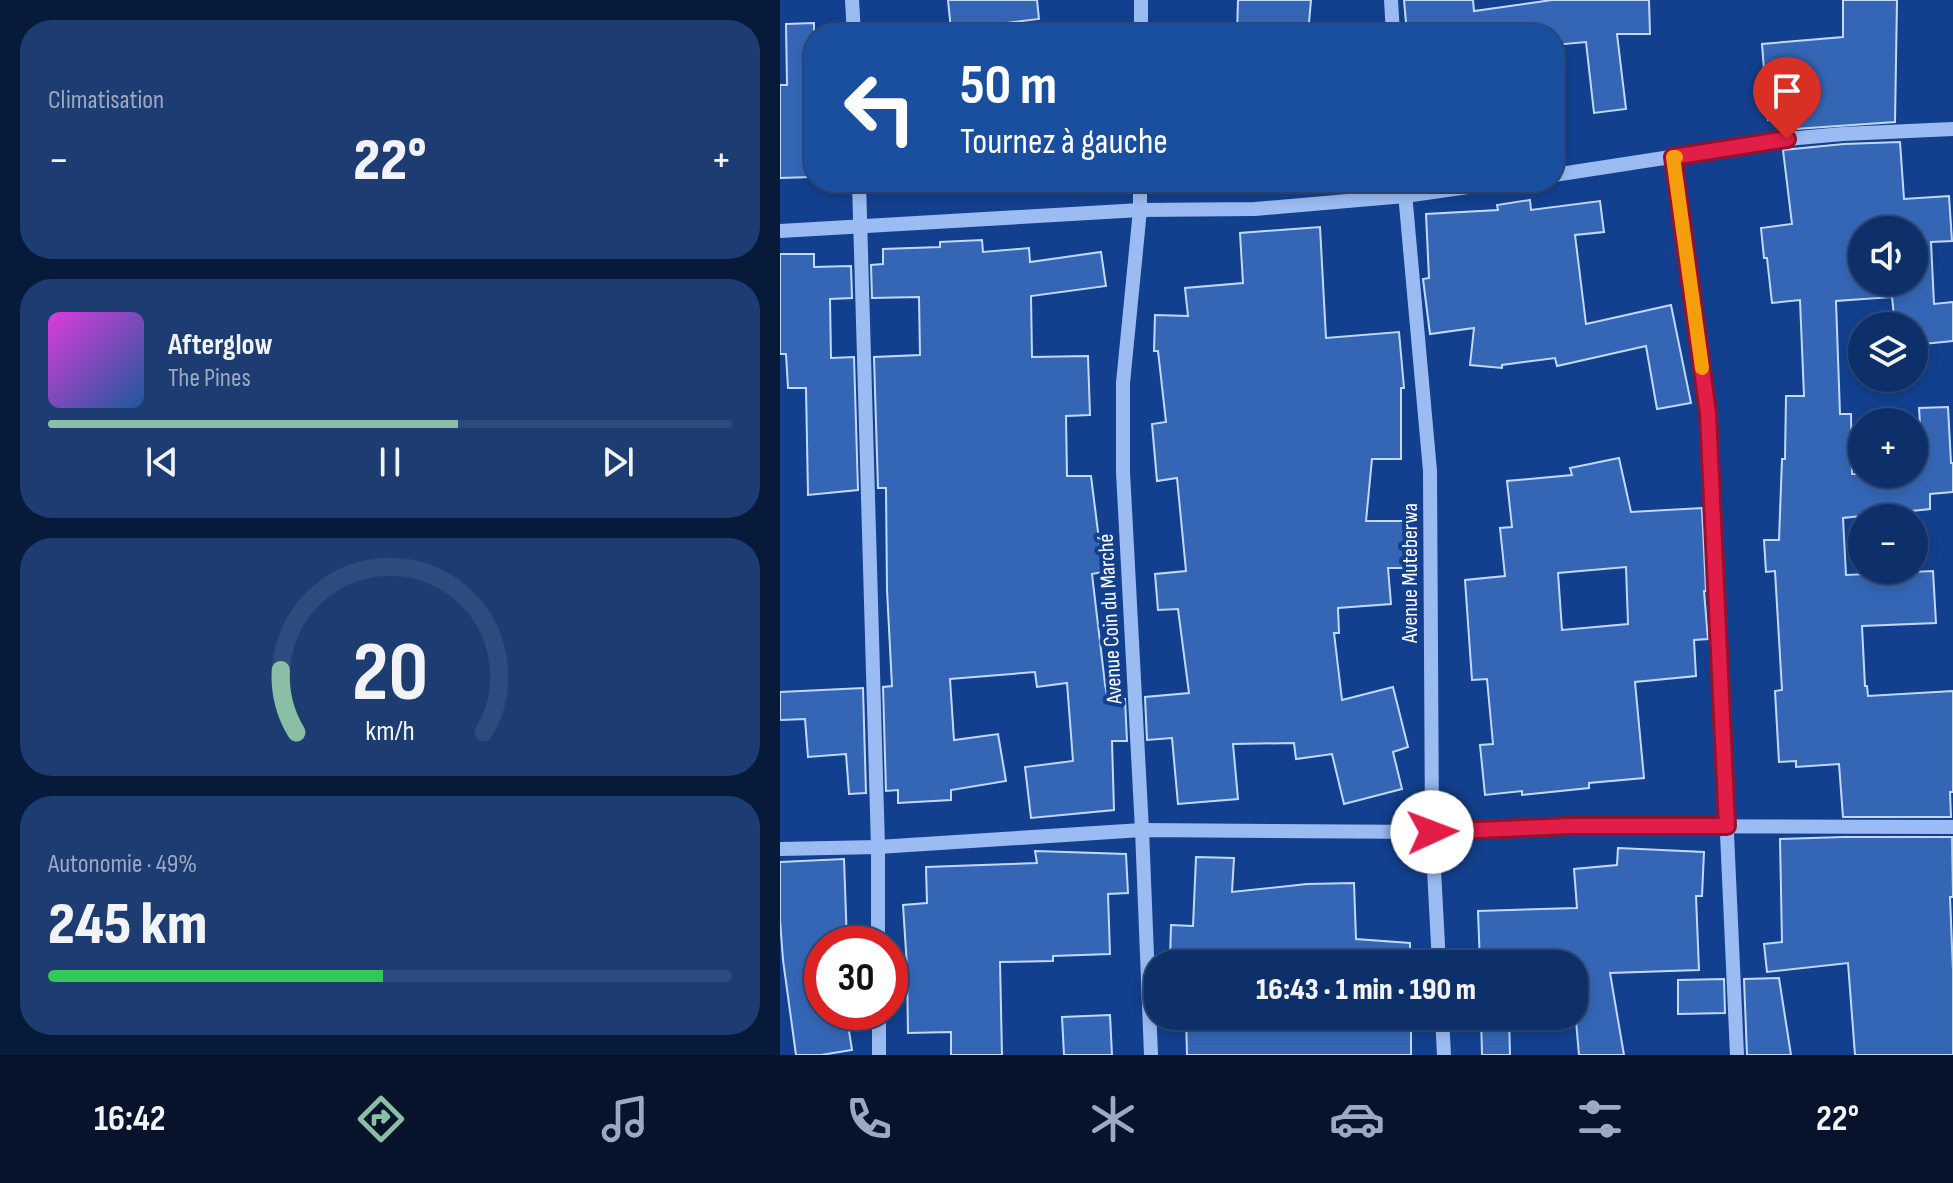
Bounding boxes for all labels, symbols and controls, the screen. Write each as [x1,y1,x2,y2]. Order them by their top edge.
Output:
text: 50 m [960,53,1057,120]
icon: left [828,56,932,160]
pin [1753,57,1821,139]
icon: arrive [1765,69,1809,113]
text: Climatisation [48,85,164,116]
text: Tournez à gauche [960,121,1168,164]
text: 22° [353,125,427,197]
text: − [48,134,70,187]
text: + [710,134,732,187]
map controls [1848,216,1928,584]
button: sound [1848,216,1928,296]
button: layers [1848,312,1928,392]
text: Afterglow [168,327,273,363]
text: The Pines [168,363,251,394]
button: + [1848,408,1928,488]
icon: previous [140,440,184,484]
icon: pause [368,440,412,484]
icon: next [596,440,640,484]
street label: Avenue Muteberwa [1397,503,1424,644]
button: − [1848,504,1928,584]
street label: Avenue Coin du Marché [1093,533,1128,706]
text: 20 [352,623,428,723]
text: km/h [365,714,415,749]
position arrow [1390,790,1474,874]
text: Autonomie · 49% [48,849,197,880]
text: 245 km [48,889,207,961]
speed limit sign: 30 [804,926,908,1030]
text: 16:43 · 1 min · 190 m [1256,972,1476,1008]
icon: directions [353,1091,409,1147]
icon: music [597,1091,653,1147]
icon: phone [841,1091,897,1147]
icon: climate [1085,1091,1141,1147]
icon: car [1329,1091,1385,1147]
icon: filters [1572,1091,1628,1147]
text: 16:42 [94,1098,166,1141]
text: 22° [1816,1098,1859,1141]

